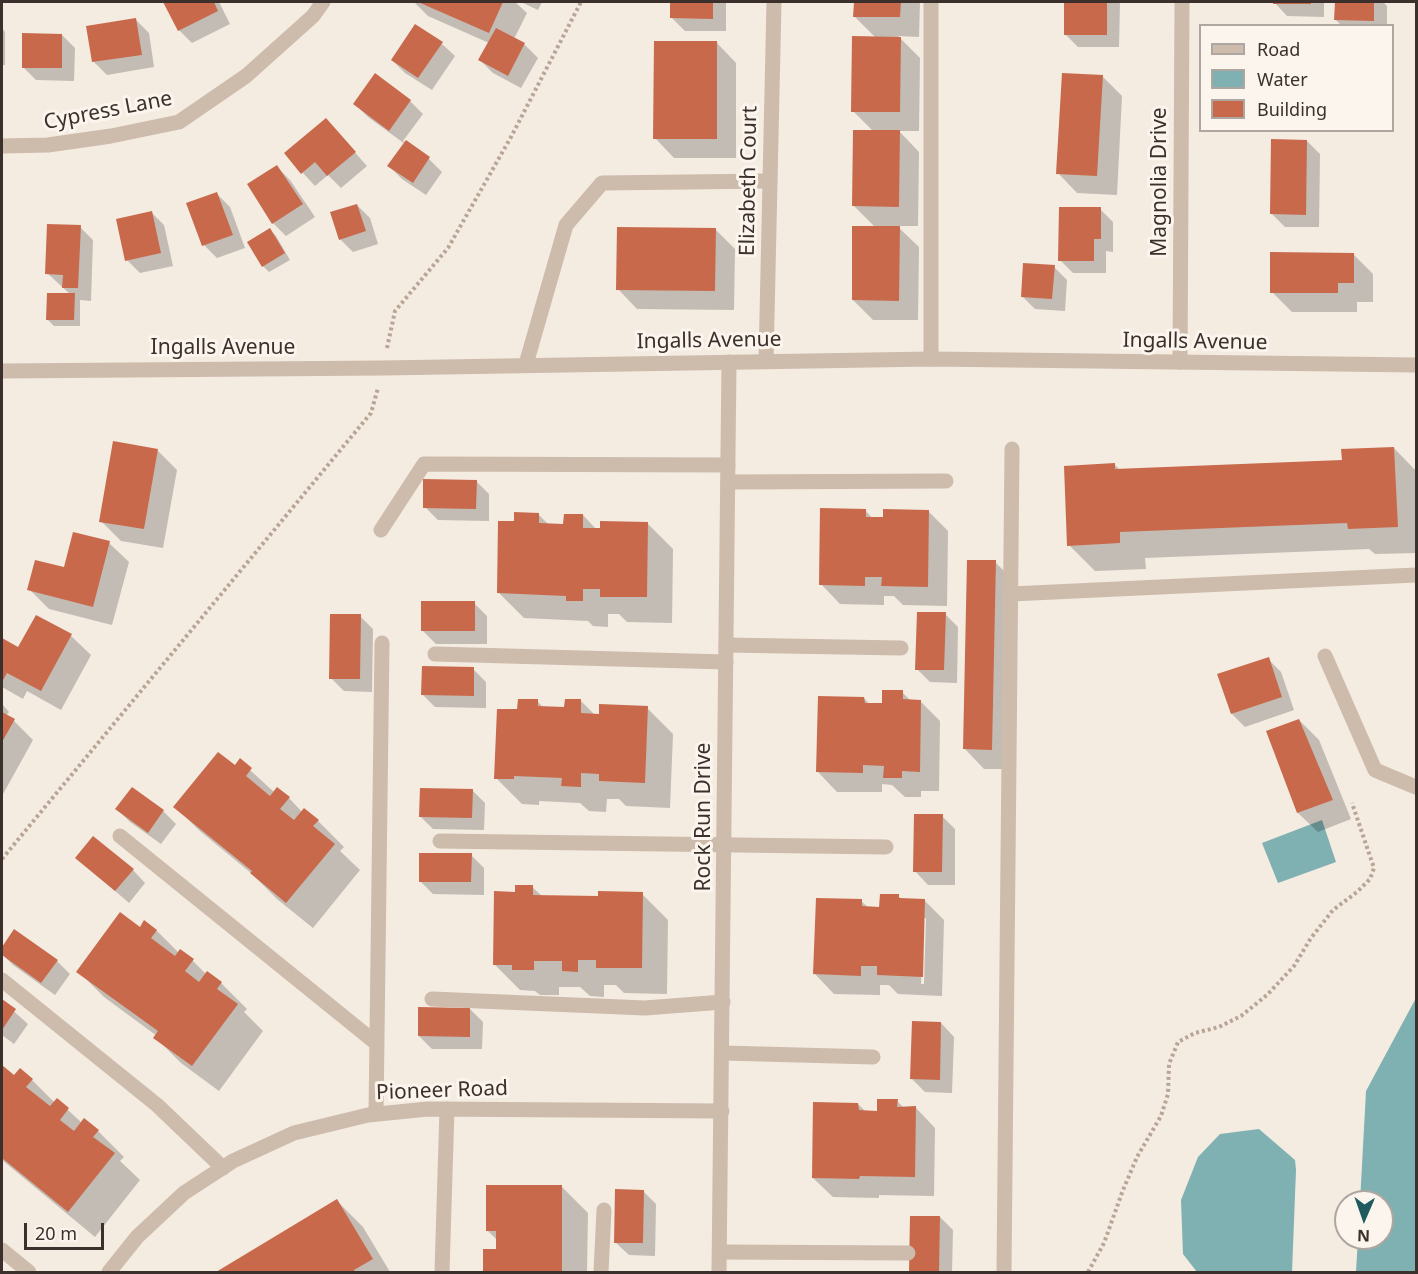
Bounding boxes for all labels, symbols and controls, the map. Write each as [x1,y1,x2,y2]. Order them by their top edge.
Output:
legend [1199,24,1394,132]
text: Road [1257,37,1300,61]
text: Water [1257,67,1308,91]
street label: Cypress Lane [42,86,174,136]
text: Building [1257,97,1327,121]
street label: Elizabeth Court [735,106,763,256]
street label: Magnolia Drive [1147,107,1173,257]
street label: Ingalls Avenue [636,327,782,355]
street label: Ingalls Avenue [1122,328,1268,356]
street label: Ingalls Avenue [151,335,295,361]
street label: Rock Run Drive [691,743,717,891]
street label: Pioneer Road [376,1076,508,1106]
north arrow [1334,1190,1394,1250]
scale bar [27,1211,106,1249]
text: 20 m [35,1221,77,1245]
text: N [1357,1225,1370,1247]

